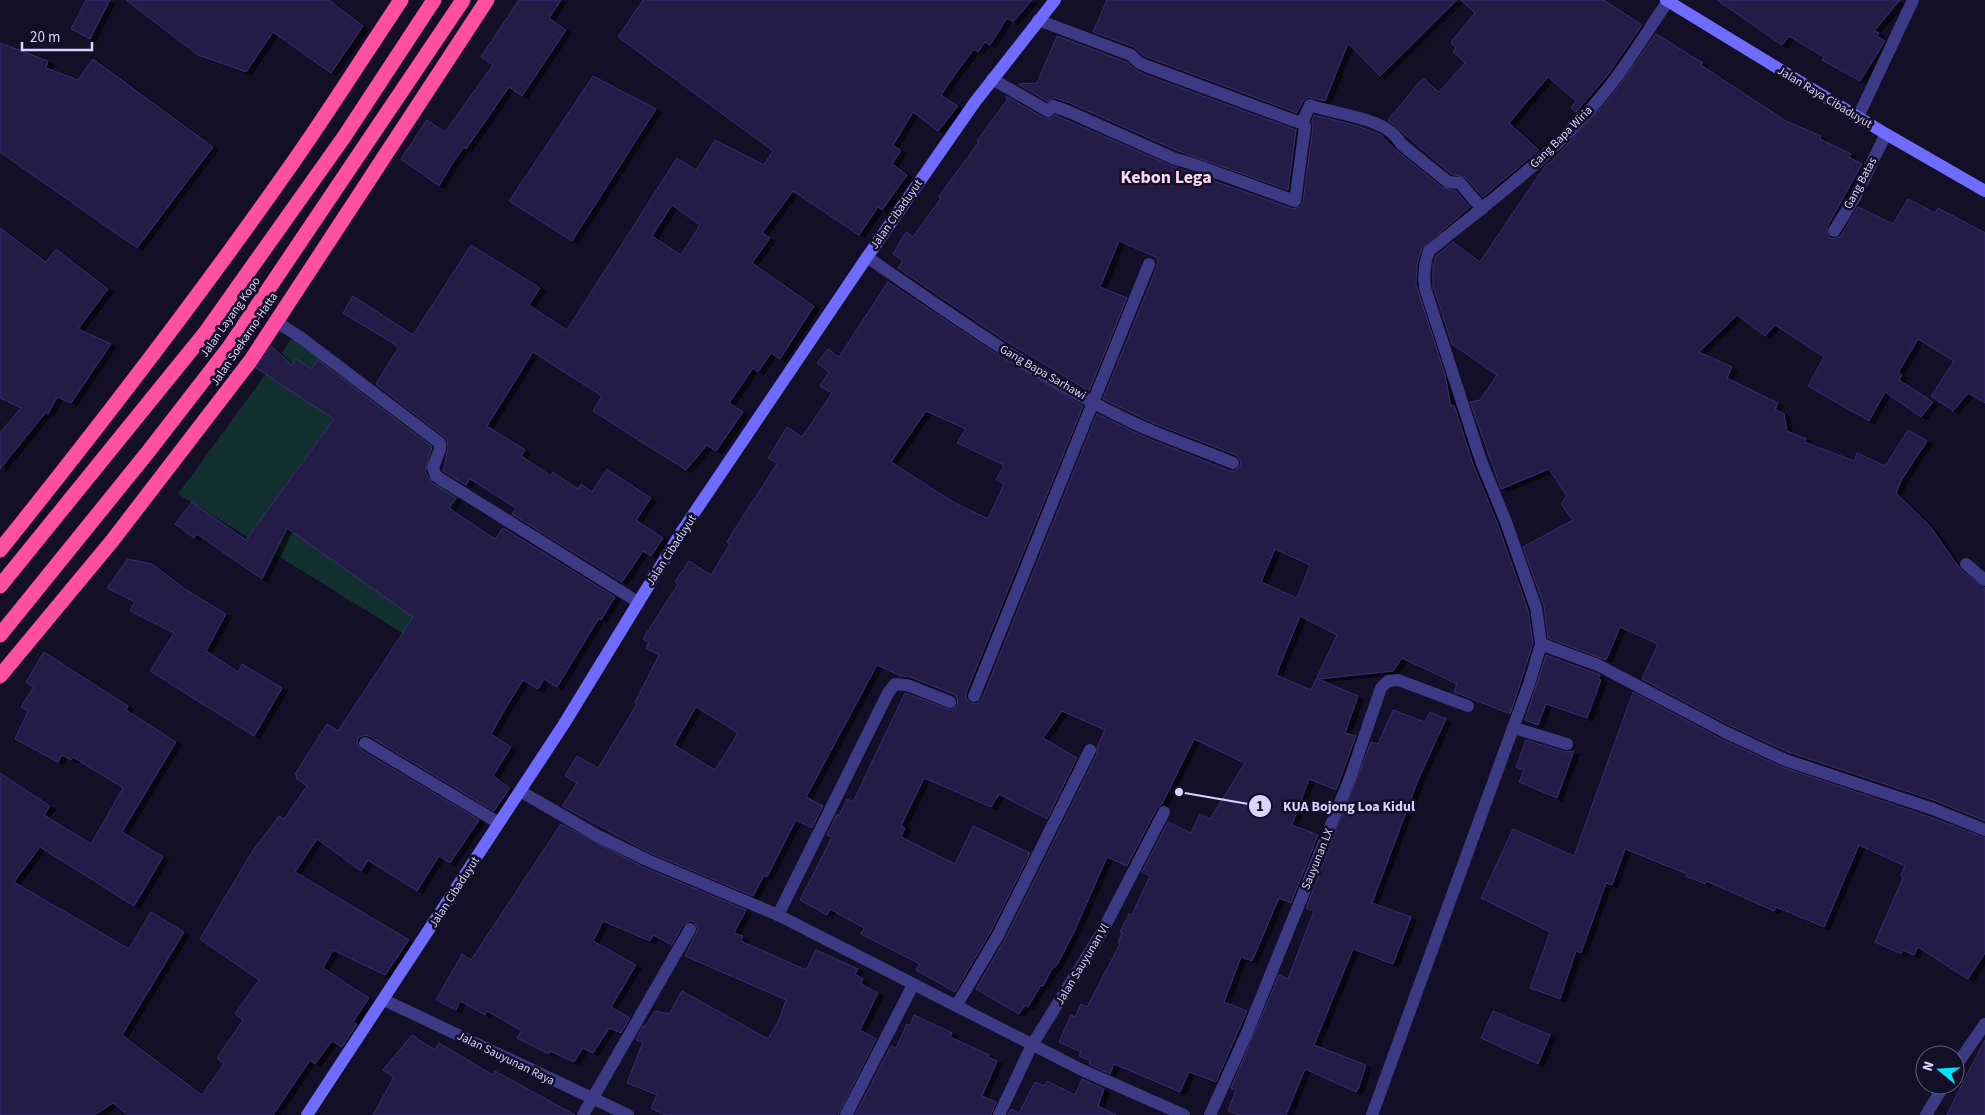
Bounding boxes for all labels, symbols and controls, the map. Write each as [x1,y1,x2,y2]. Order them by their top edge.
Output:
scale bar [22,20,92,52]
text: 20 m [30,27,60,48]
street label: Jalan Raya Cibaduyut [1774,62,1876,133]
street label: Gang Bapa Wiria [1526,102,1596,172]
street label: Gang Batas [1840,154,1881,212]
district label: Kebon Lega [1120,165,1212,190]
street label: Jalan Cibaduyut [866,176,927,253]
street label: Jalan Layang Kopo [196,274,265,361]
street label: Jalan Soekarno-Hatta [207,289,282,389]
street label: Gang Bapa Sarhawi [996,341,1089,404]
street label: Jalan Cibaduyut [642,511,701,589]
callout: KUA Bojong Loa Kidul [1248,791,1425,820]
text: 1 [1256,796,1264,817]
text: KUA Bojong Loa Kidul [1283,797,1415,817]
street label: Sauyunan LX [1297,826,1337,892]
street label: Jalan Cibaduyut [425,853,484,931]
street label: Jalan Sauyunan Vl [1051,921,1113,1008]
street label: Jalan Sauyunan Raya [454,1027,558,1090]
north arrow [1915,1045,1965,1095]
text: N [1918,1059,1940,1074]

